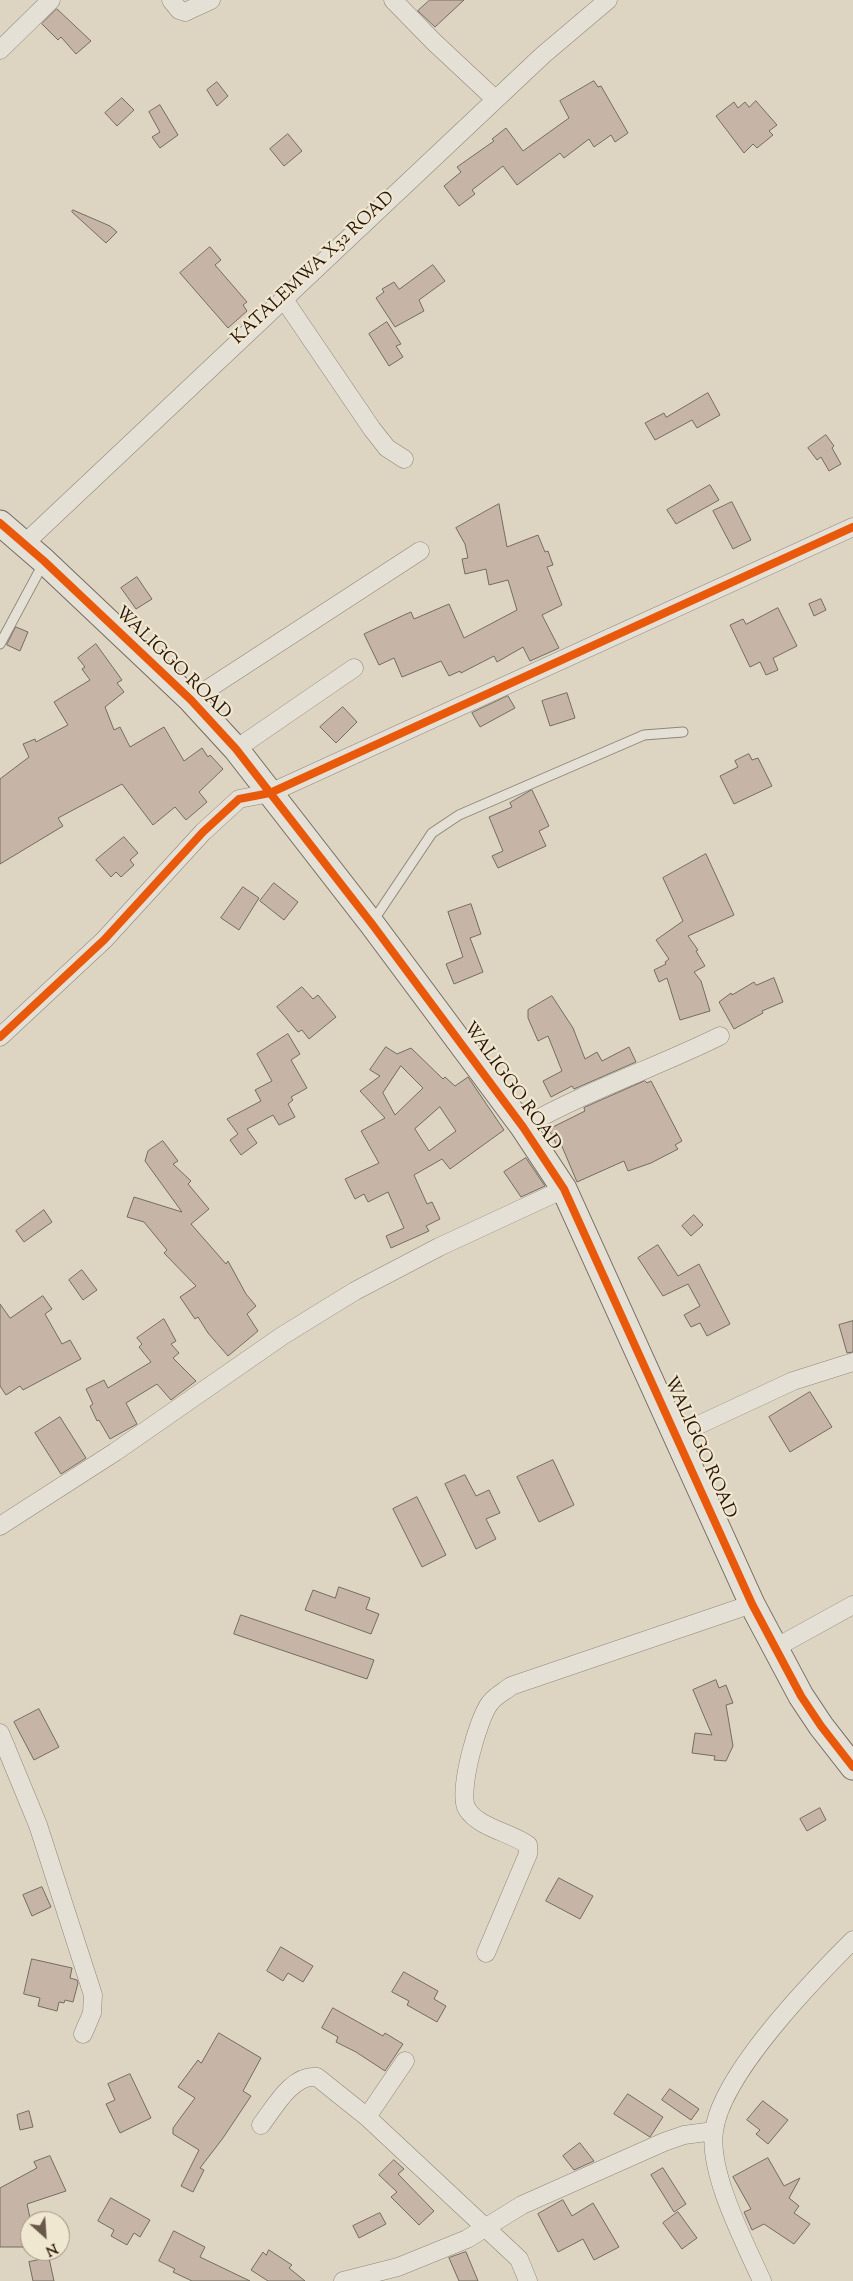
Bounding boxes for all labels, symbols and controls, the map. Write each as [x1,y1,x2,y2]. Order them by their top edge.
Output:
street label: KATALEMWA X32 ROAD [228,188,400,350]
street label: WALIGGO ROAD [109,603,235,725]
street label: WALIGGO ROAD [457,1019,565,1155]
street label: WALIGGO ROAD [658,1374,740,1522]
north arrow [20,2211,70,2261]
text: N [42,2237,61,2260]

